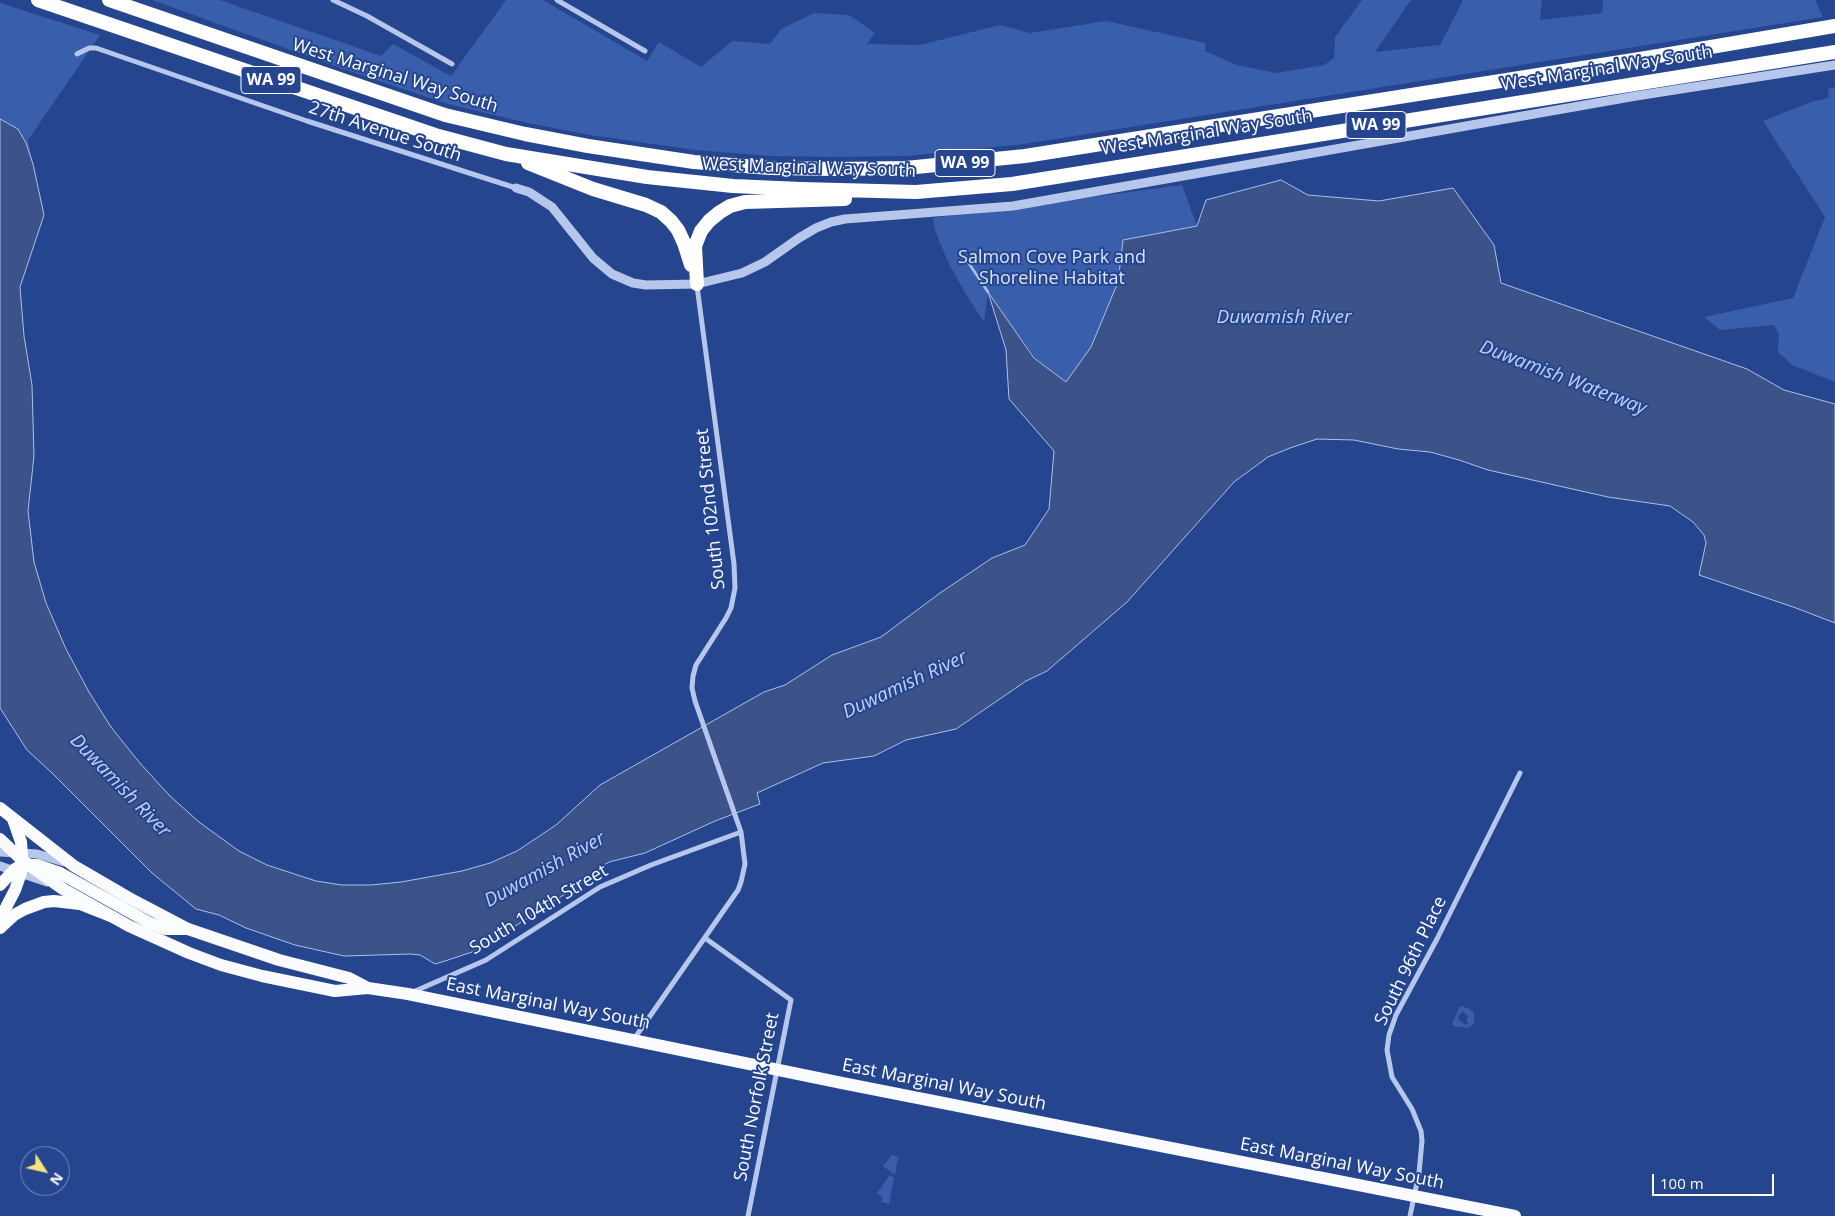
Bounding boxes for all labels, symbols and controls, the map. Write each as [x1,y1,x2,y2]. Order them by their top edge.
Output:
street label: West Marginal Way South [290,34,500,118]
street label: West Marginal Way South [1500,42,1714,96]
road number: WA 99 [241,66,301,94]
street label: 27th Avenue South [306,97,464,167]
street label: West Marginal Way South [1100,106,1314,160]
road number: WA 99 [1346,112,1406,138]
road number: WA 99 [935,150,995,177]
street label: West Marginal Way South [702,153,916,183]
park label: Salmon Cove Park and Shoreline Habitat [958,247,1146,290]
water label: Duwamish River [1217,307,1351,329]
water label: Duwamish Waterway [1476,336,1650,420]
street label: South 102nd Street [692,427,730,591]
water label: Duwamish River [839,646,971,724]
water label: Duwamish River [65,730,175,842]
water label: Duwamish River [481,827,609,913]
street label: South 104th Street [466,860,612,960]
street label: South 96th Place [1370,893,1452,1029]
street label: East Marginal Way South [444,974,652,1034]
street label: South Norfolk Street [730,1011,784,1183]
street label: East Marginal Way South [840,1055,1048,1115]
street label: East Marginal Way South [1238,1134,1446,1194]
north arrow [20,1146,70,1196]
scale bar [1655,1164,1778,1196]
text: N [46,1169,68,1189]
text: 100 m [1660,1173,1704,1193]

